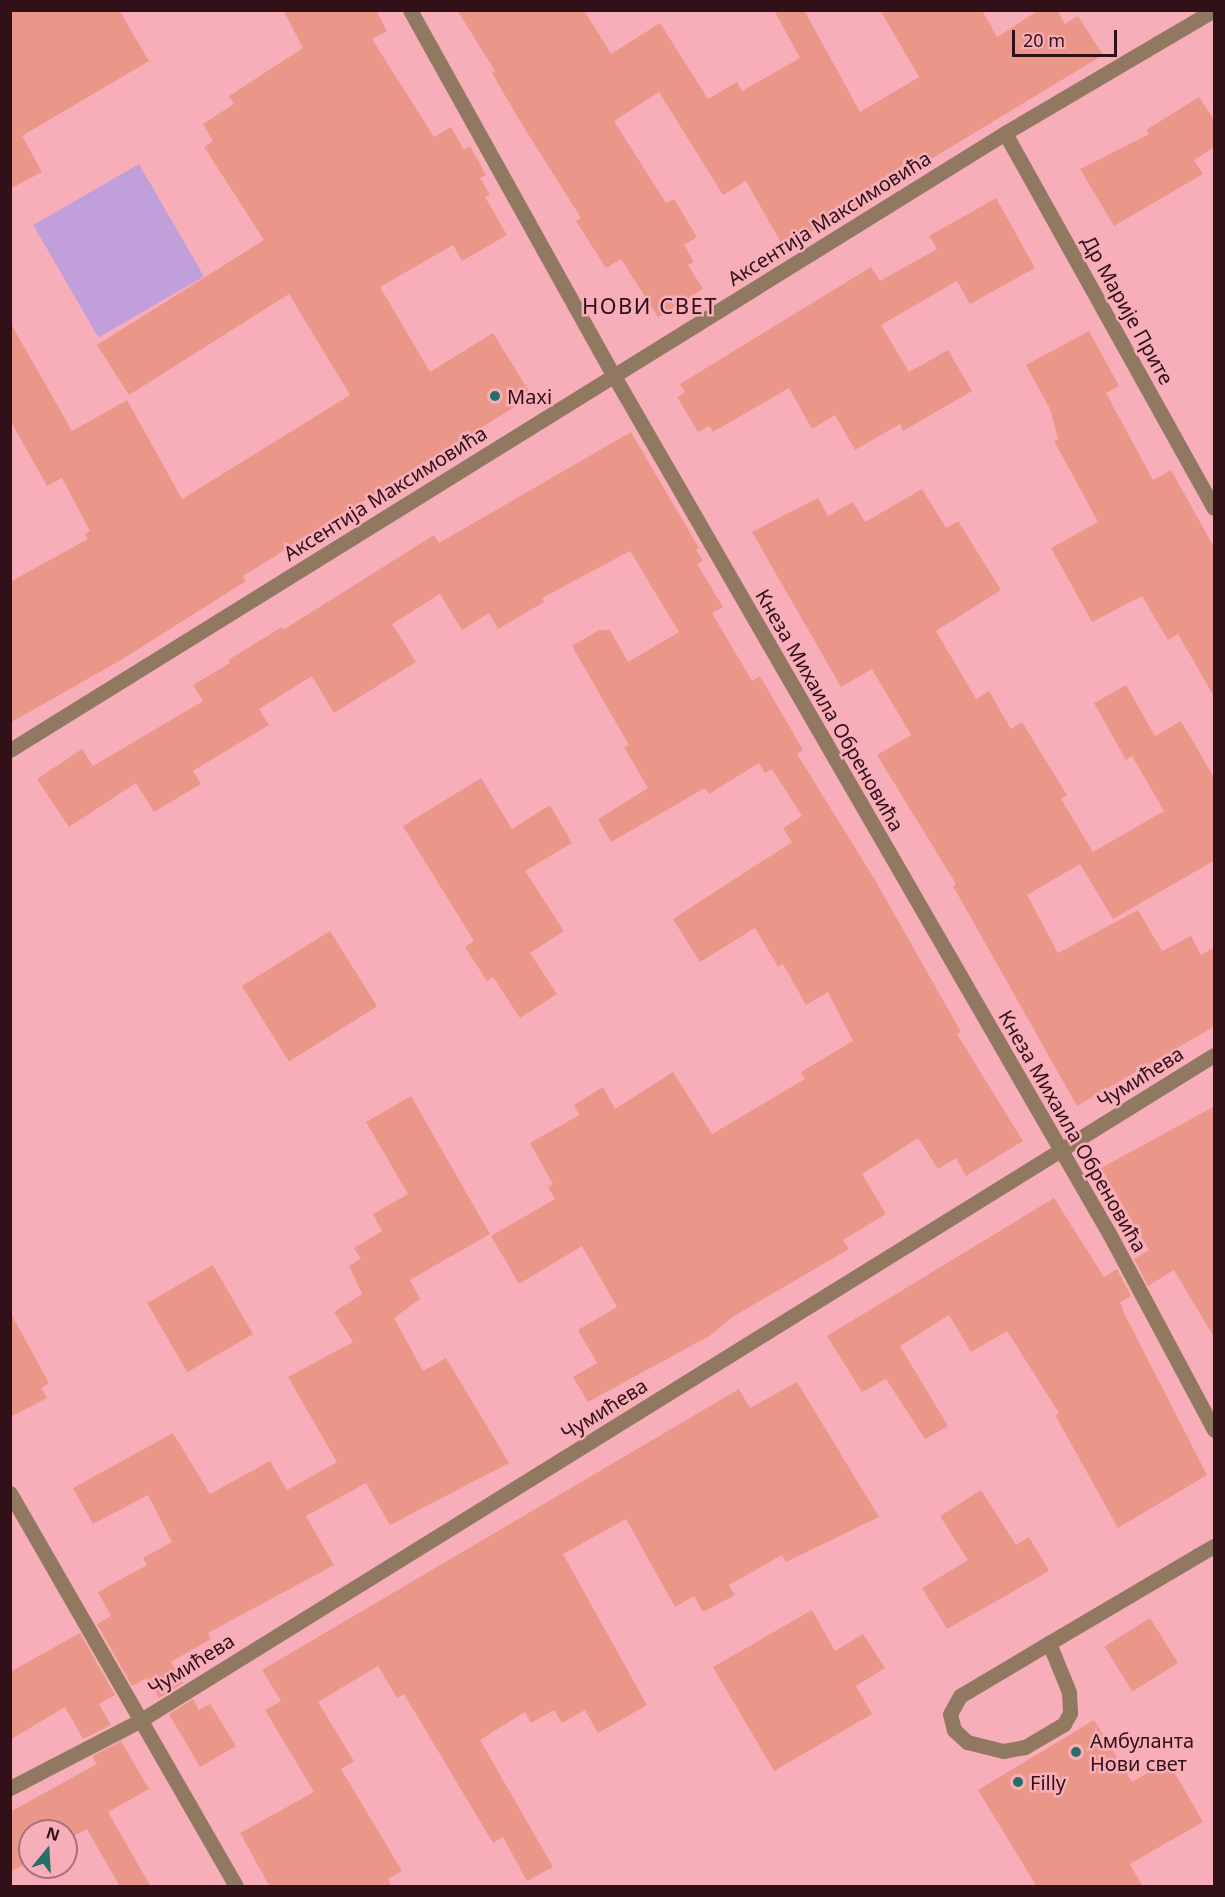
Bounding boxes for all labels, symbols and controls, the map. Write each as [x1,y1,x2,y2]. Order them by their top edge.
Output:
scale bar [1015,18,1120,56]
text: 20 m [1023,28,1065,52]
street label: Аксентија Максимовића [723,145,935,291]
street label: Др Марије Прите [1077,231,1179,389]
district label: НОВИ СВЕТ [582,293,718,319]
place label: Maxi [507,384,552,408]
marker: Maxi [488,389,502,403]
street label: Аксентија Максимовића [279,420,491,566]
street label: Кнеза Михаила Обреновића [751,585,909,835]
street label: Кнеза Михаила Обреновића [994,1006,1152,1256]
street label: Чумићева [1092,1041,1188,1113]
street label: Чумићева [556,1373,652,1445]
street label: Чумићева [143,1628,239,1700]
place label: Амбуланта Нови свет [1090,1728,1194,1775]
marker: Амбуланта Нови свет [1067,1743,1085,1761]
place label: Filly [1030,1770,1066,1794]
marker: Filly [1011,1775,1025,1789]
north arrow [18,1819,78,1879]
text: N [43,1821,63,1846]

